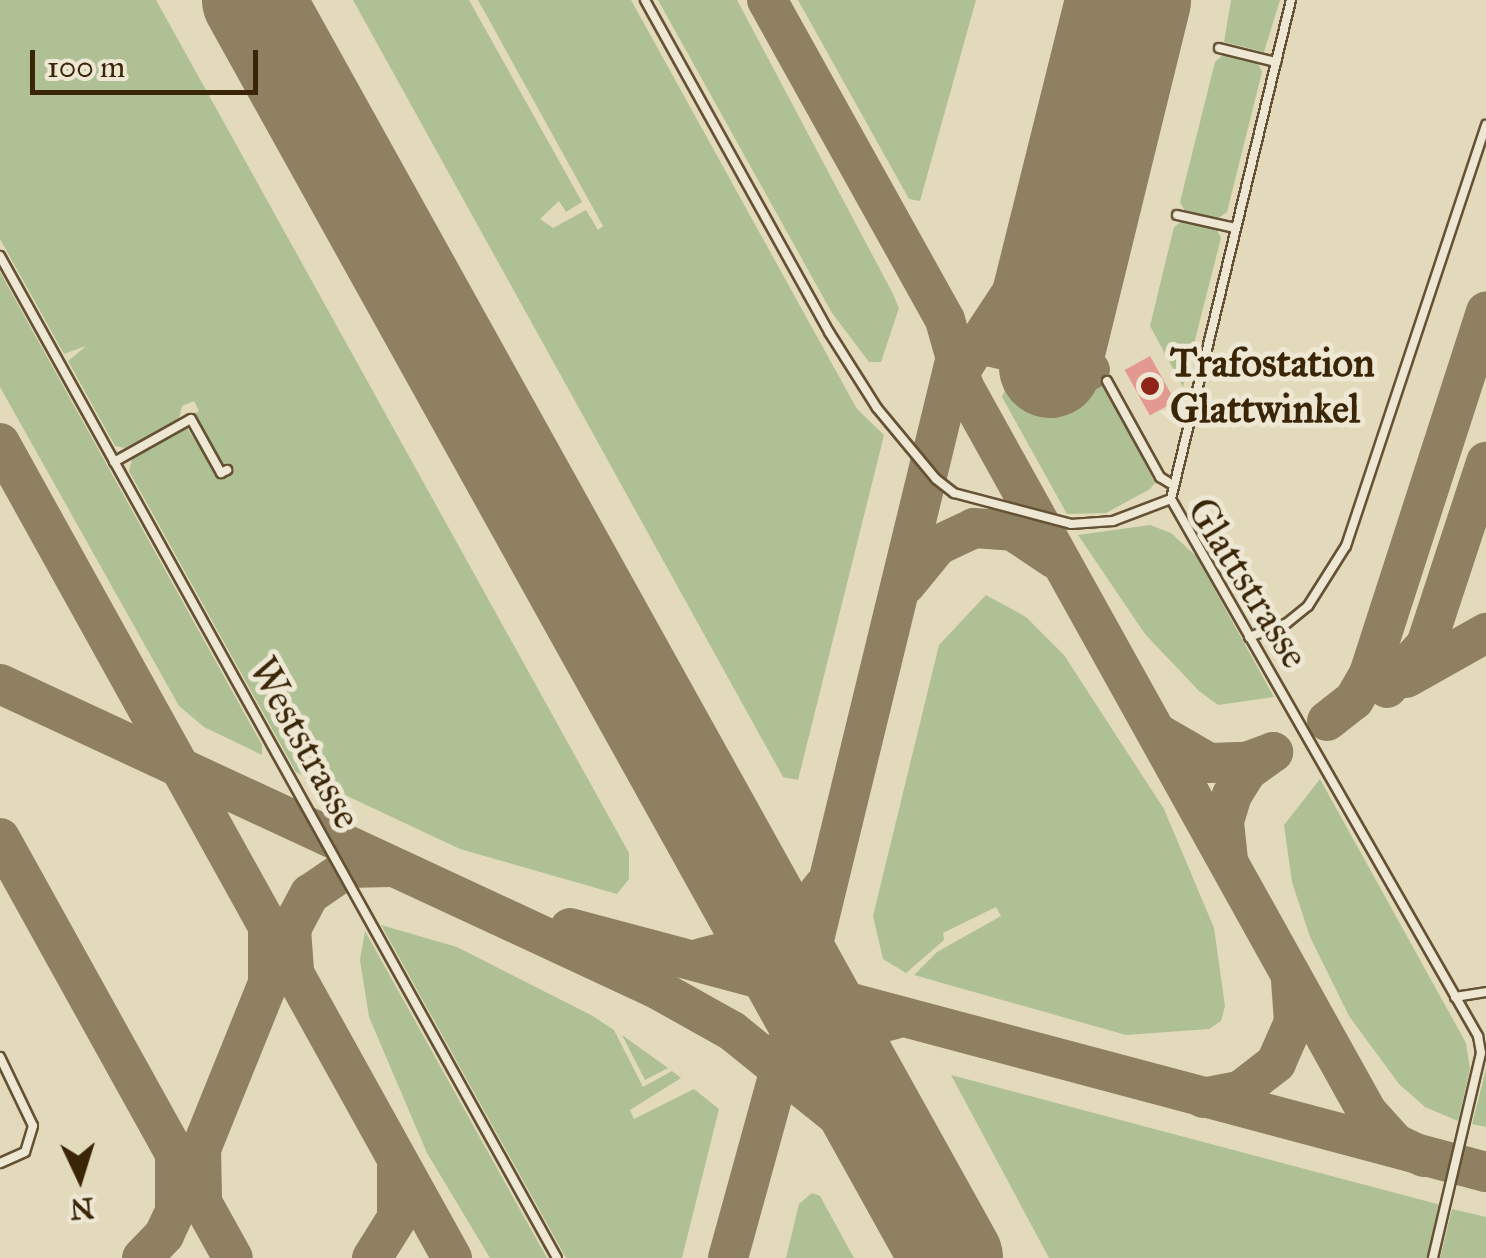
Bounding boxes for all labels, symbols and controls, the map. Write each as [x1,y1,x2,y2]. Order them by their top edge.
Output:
scale bar [35,30,262,92]
text: 100 m [47,49,125,85]
place label: Trafostation Glattwinkel [1170,339,1375,433]
marker: Trafostation Glattwinkel [1139,375,1161,397]
street label: Glattstrasse [1177,489,1319,677]
street label: Weststrasse [238,649,372,837]
north arrow [30,1128,130,1228]
text: N [69,1190,95,1227]

